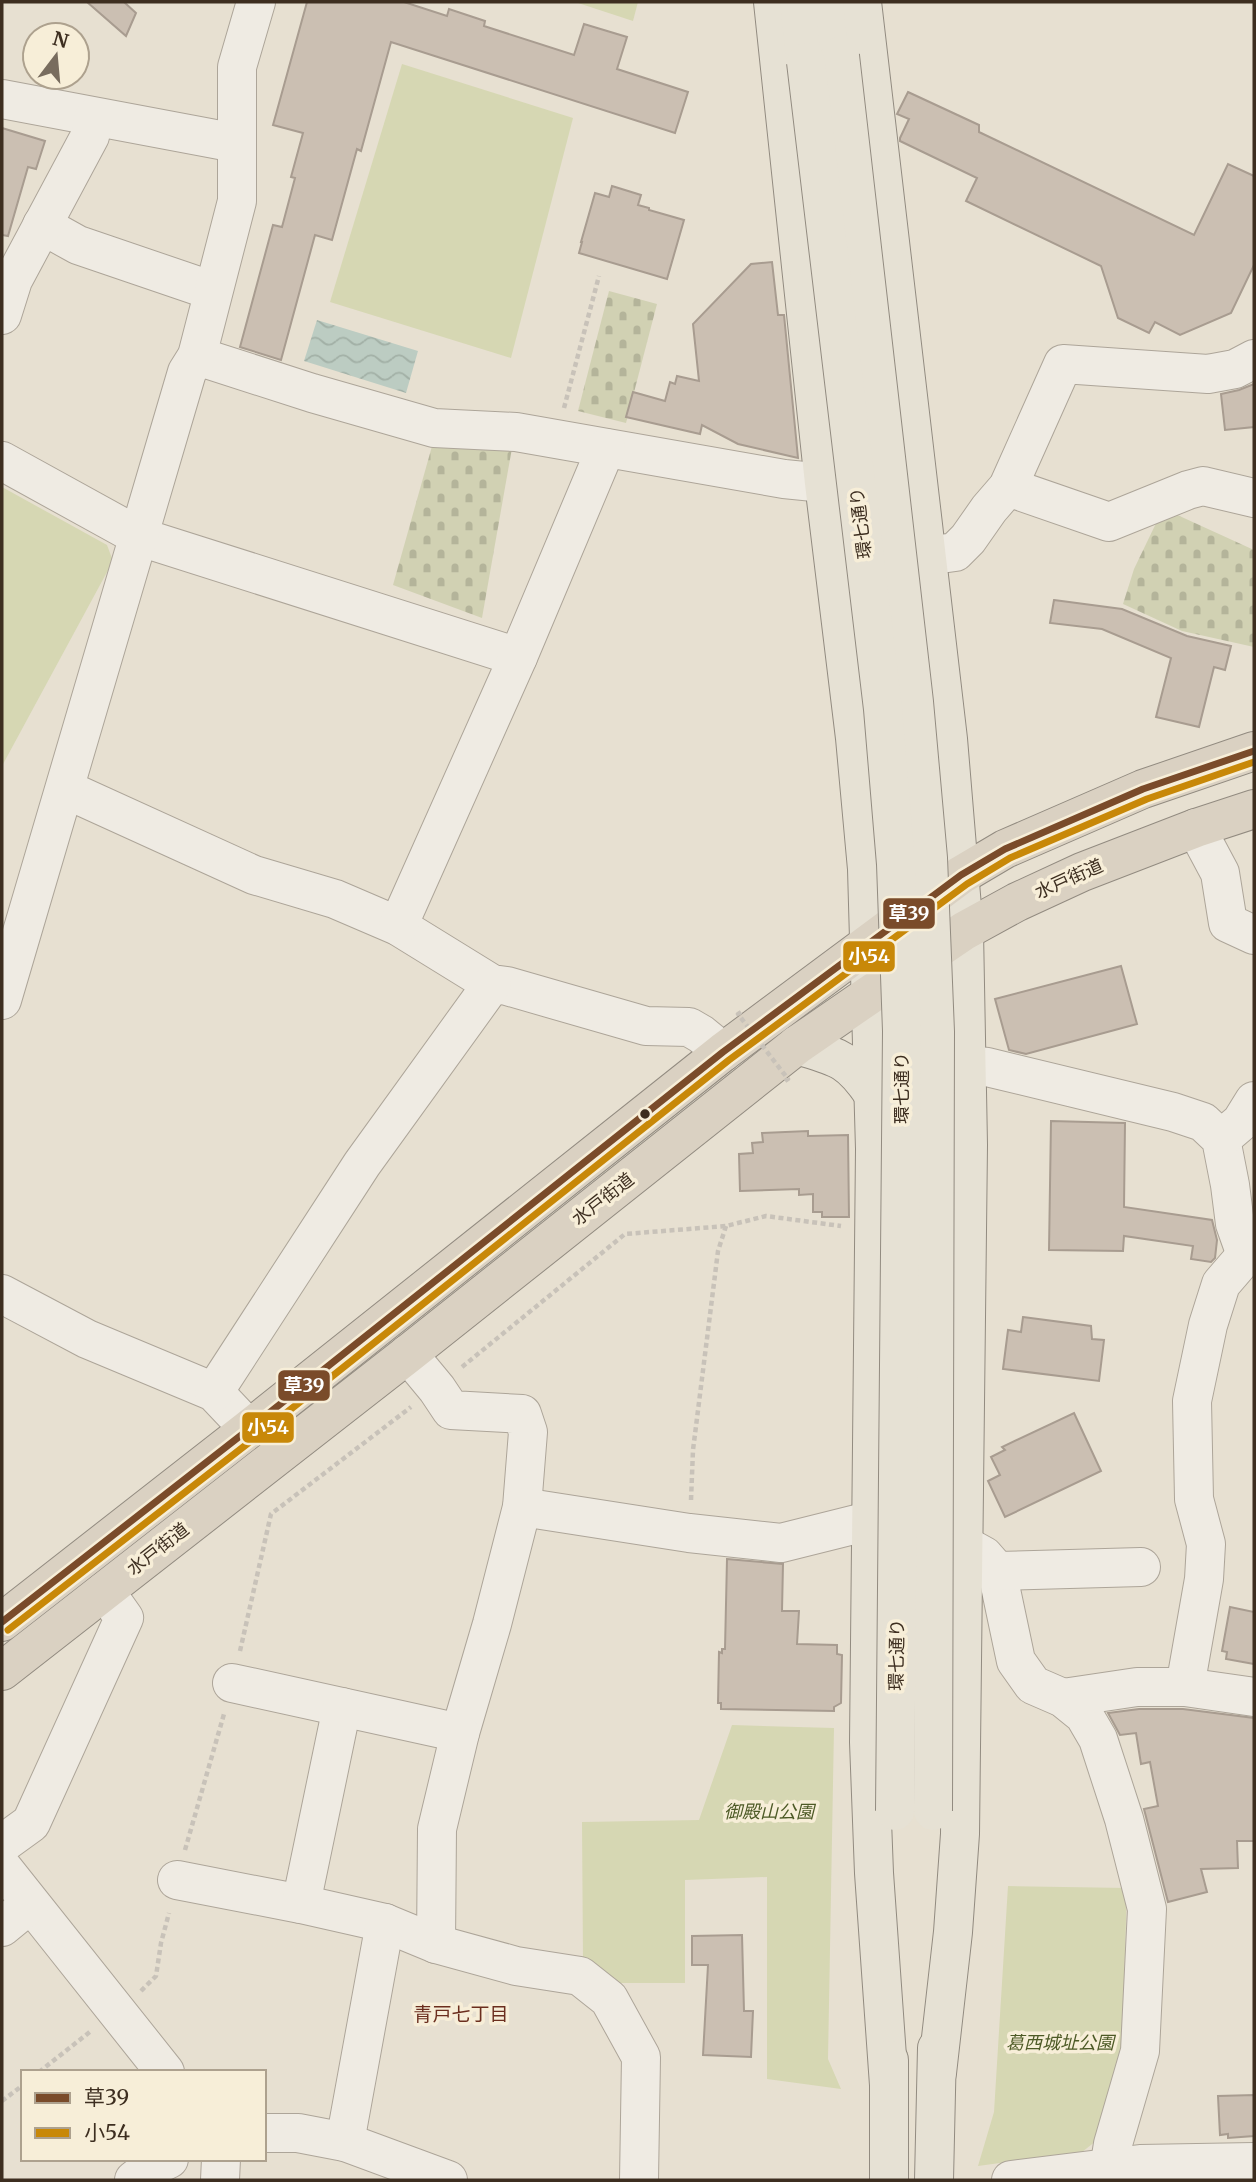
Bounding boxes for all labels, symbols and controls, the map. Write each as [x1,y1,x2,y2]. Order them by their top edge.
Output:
north arrow [21,21,91,91]
text: N [50,26,71,53]
street label: 環七通り [845,486,876,560]
street label: 水戸街道 [1031,853,1106,904]
line badge: 草39 [882,897,936,930]
text: 草39 [888,901,930,925]
line badge: 小54 [842,940,896,973]
text: 小54 [848,944,890,968]
street label: 環七通り [890,1052,913,1124]
unlabelled marker [638,1107,652,1121]
street label: 水戸街道 [567,1167,638,1230]
line badge: 草39 [277,1369,331,1402]
text: 草39 [283,1373,325,1397]
line badge: 小54 [241,1411,295,1444]
text: 小54 [247,1415,289,1439]
street label: 水戸街道 [122,1517,193,1580]
street label: 環七通り [884,1619,909,1691]
park label: 御殿山公園 [724,1800,817,1823]
district label: 青戸七丁目 [413,2002,509,2026]
park label: 葛西城址公園 [1006,2031,1117,2054]
legend [21,2070,266,2161]
text: 草39 [84,2084,129,2111]
text: 小54 [84,2119,130,2146]

